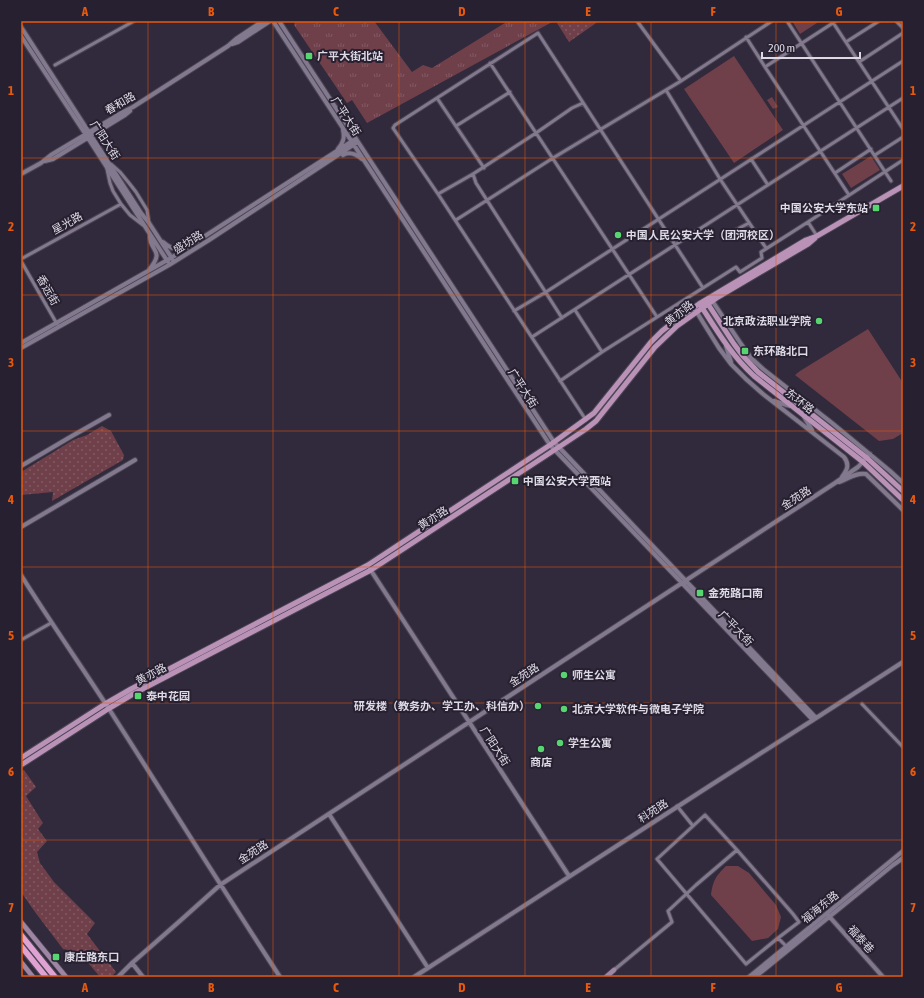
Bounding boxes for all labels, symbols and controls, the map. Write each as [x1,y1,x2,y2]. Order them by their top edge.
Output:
text: A [81,4,89,19]
text: B [208,4,215,19]
text: C [333,4,339,19]
text: D [458,4,466,19]
text: E [585,4,591,19]
text: F [710,4,716,19]
text: G [836,4,843,19]
scale bar [762,34,860,60]
text: 200 m [768,41,795,55]
place label: 广平大街北站 [317,50,383,62]
marker: 广平大街北站 [304,51,314,61]
text: 1 [8,83,14,98]
text: 1 [910,83,916,98]
street label: 春和路 [103,90,137,116]
street label: 广平大街 [329,94,363,138]
street label: 广阳大街 [88,118,122,162]
place label: 中国公安大学东站 [780,202,868,214]
marker: 中国公安大学东站 [871,203,881,213]
street label: 星光路 [50,210,84,236]
text: 2 [8,219,14,234]
text: 2 [910,219,916,234]
street label: 盛坊路 [171,228,205,256]
place label: 中国人民公安大学（团河校区） [626,229,780,241]
marker: 中国人民公安大学（团河校区） [613,230,623,240]
street label: 香远街 [35,273,61,307]
street label: 黄亦路 [662,298,696,328]
place label: 北京政法职业学院 [723,315,811,327]
marker: 北京政法职业学院 [814,316,824,326]
place label: 东环路北口 [753,345,808,357]
marker: 东环路北口 [740,346,750,356]
text: 3 [8,355,14,370]
text: 3 [910,355,916,370]
street label: 广平大街 [506,366,540,410]
street label: 东环路 [783,386,817,416]
place label: 中国公安大学西站 [523,475,611,487]
marker: 中国公安大学西站 [510,476,520,486]
street label: 金苑路 [779,484,813,512]
text: 4 [7,492,14,507]
text: 4 [909,492,916,507]
street label: 黄亦路 [416,504,450,532]
place label: 金苑路口南 [708,587,763,599]
marker: 金苑路口南 [695,588,705,598]
street label: 广平大街 [716,608,756,648]
text: 5 [8,628,14,643]
text: 5 [910,628,916,643]
street label: 黄亦路 [134,661,168,687]
street label: 金苑路 [507,661,541,689]
place label: 师生公寓 [572,669,616,681]
marker: 师生公寓 [559,670,569,680]
place label: 泰中花园 [146,690,190,702]
marker: 泰中花园 [133,691,143,701]
place label: 研发楼（教务办、学工办、科信办） [354,700,530,712]
marker: 研发楼（教务办、学工办、科信办） [533,701,543,711]
place label: 北京大学软件与微电子学院 [572,703,704,715]
marker: 北京大学软件与微电子学院 [559,704,569,714]
street label: 广阳大街 [478,724,512,768]
place label: 学生公寓 [568,737,612,749]
marker: 学生公寓 [555,738,565,748]
marker: 商店 [536,744,546,754]
place label: 商店 [530,756,552,768]
text: 6 [8,764,14,779]
text: 6 [910,764,916,779]
street label: 科苑路 [636,797,670,825]
street label: 金苑路 [236,838,270,866]
street label: 福海东路 [799,888,841,926]
text: 7 [8,900,14,915]
text: 7 [910,900,916,915]
street label: 福泰巷 [846,923,876,955]
place label: 康庄路东口 [64,951,119,963]
marker: 康庄路东口 [51,952,61,962]
text: A [81,980,89,995]
text: B [208,980,215,995]
text: C [333,980,339,995]
text: D [458,980,466,995]
text: E [585,980,591,995]
text: F [710,980,716,995]
text: G [836,980,843,995]

